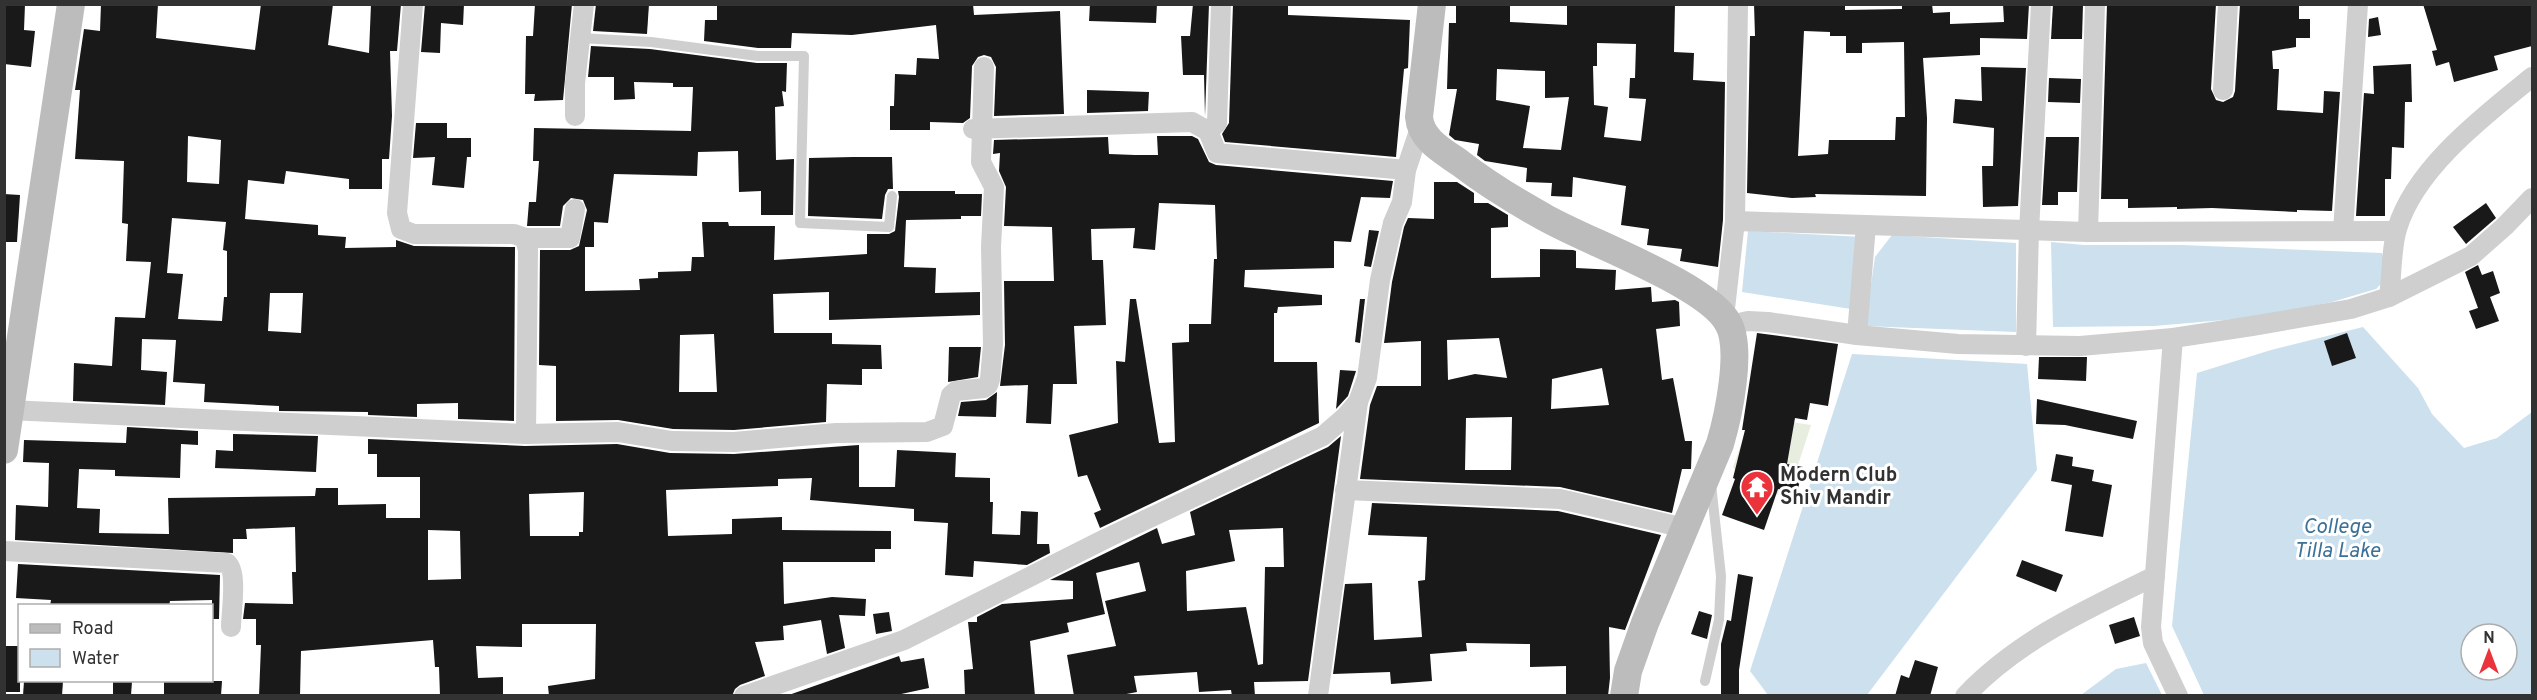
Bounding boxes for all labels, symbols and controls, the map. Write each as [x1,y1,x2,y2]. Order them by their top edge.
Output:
place label: Modern Club Shiv Mandir [1780,463,1897,512]
temple icon: Modern Club Shiv Mandir [1739,469,1775,516]
water label: College Tilla Lake [2294,514,2381,565]
legend [18,604,213,682]
text: Road [72,618,114,641]
north arrow [2459,622,2519,682]
text: N [2483,629,2495,649]
text: Water [72,648,119,671]

